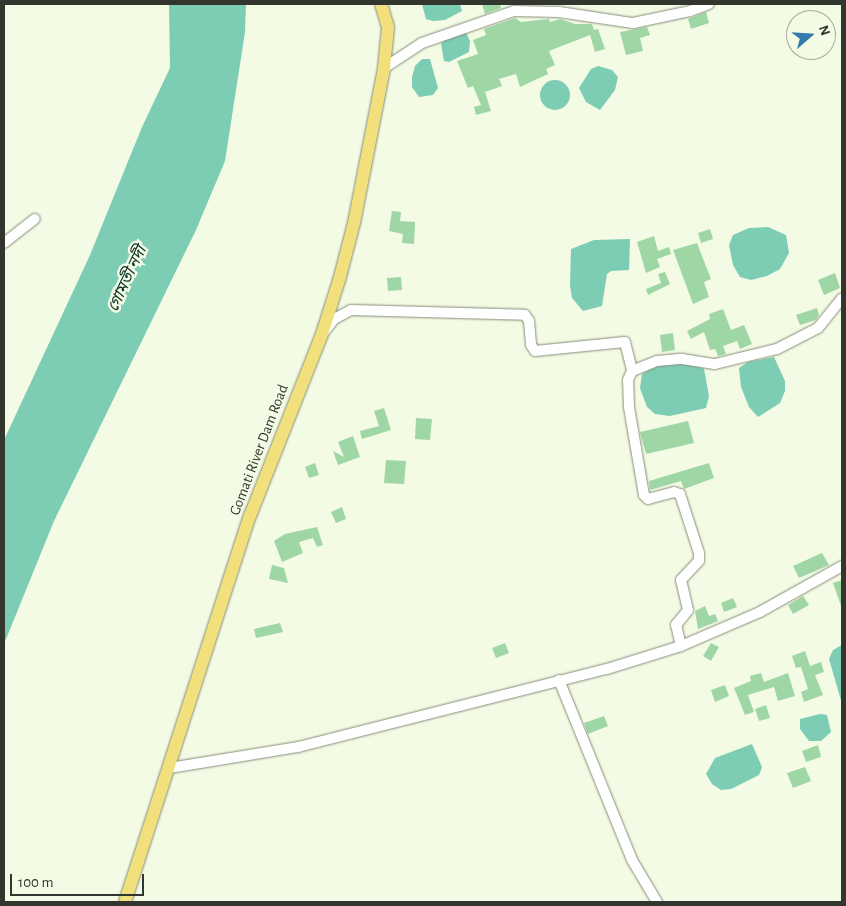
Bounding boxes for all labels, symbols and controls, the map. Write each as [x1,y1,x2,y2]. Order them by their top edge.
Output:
north arrow [786,10,836,60]
text: N [816,24,832,37]
water label: গোমতী নদী [103,243,151,315]
street label: Gomati River Dam Road [226,382,292,518]
scale bar [12,864,146,896]
text: 100 m [18,875,53,890]

